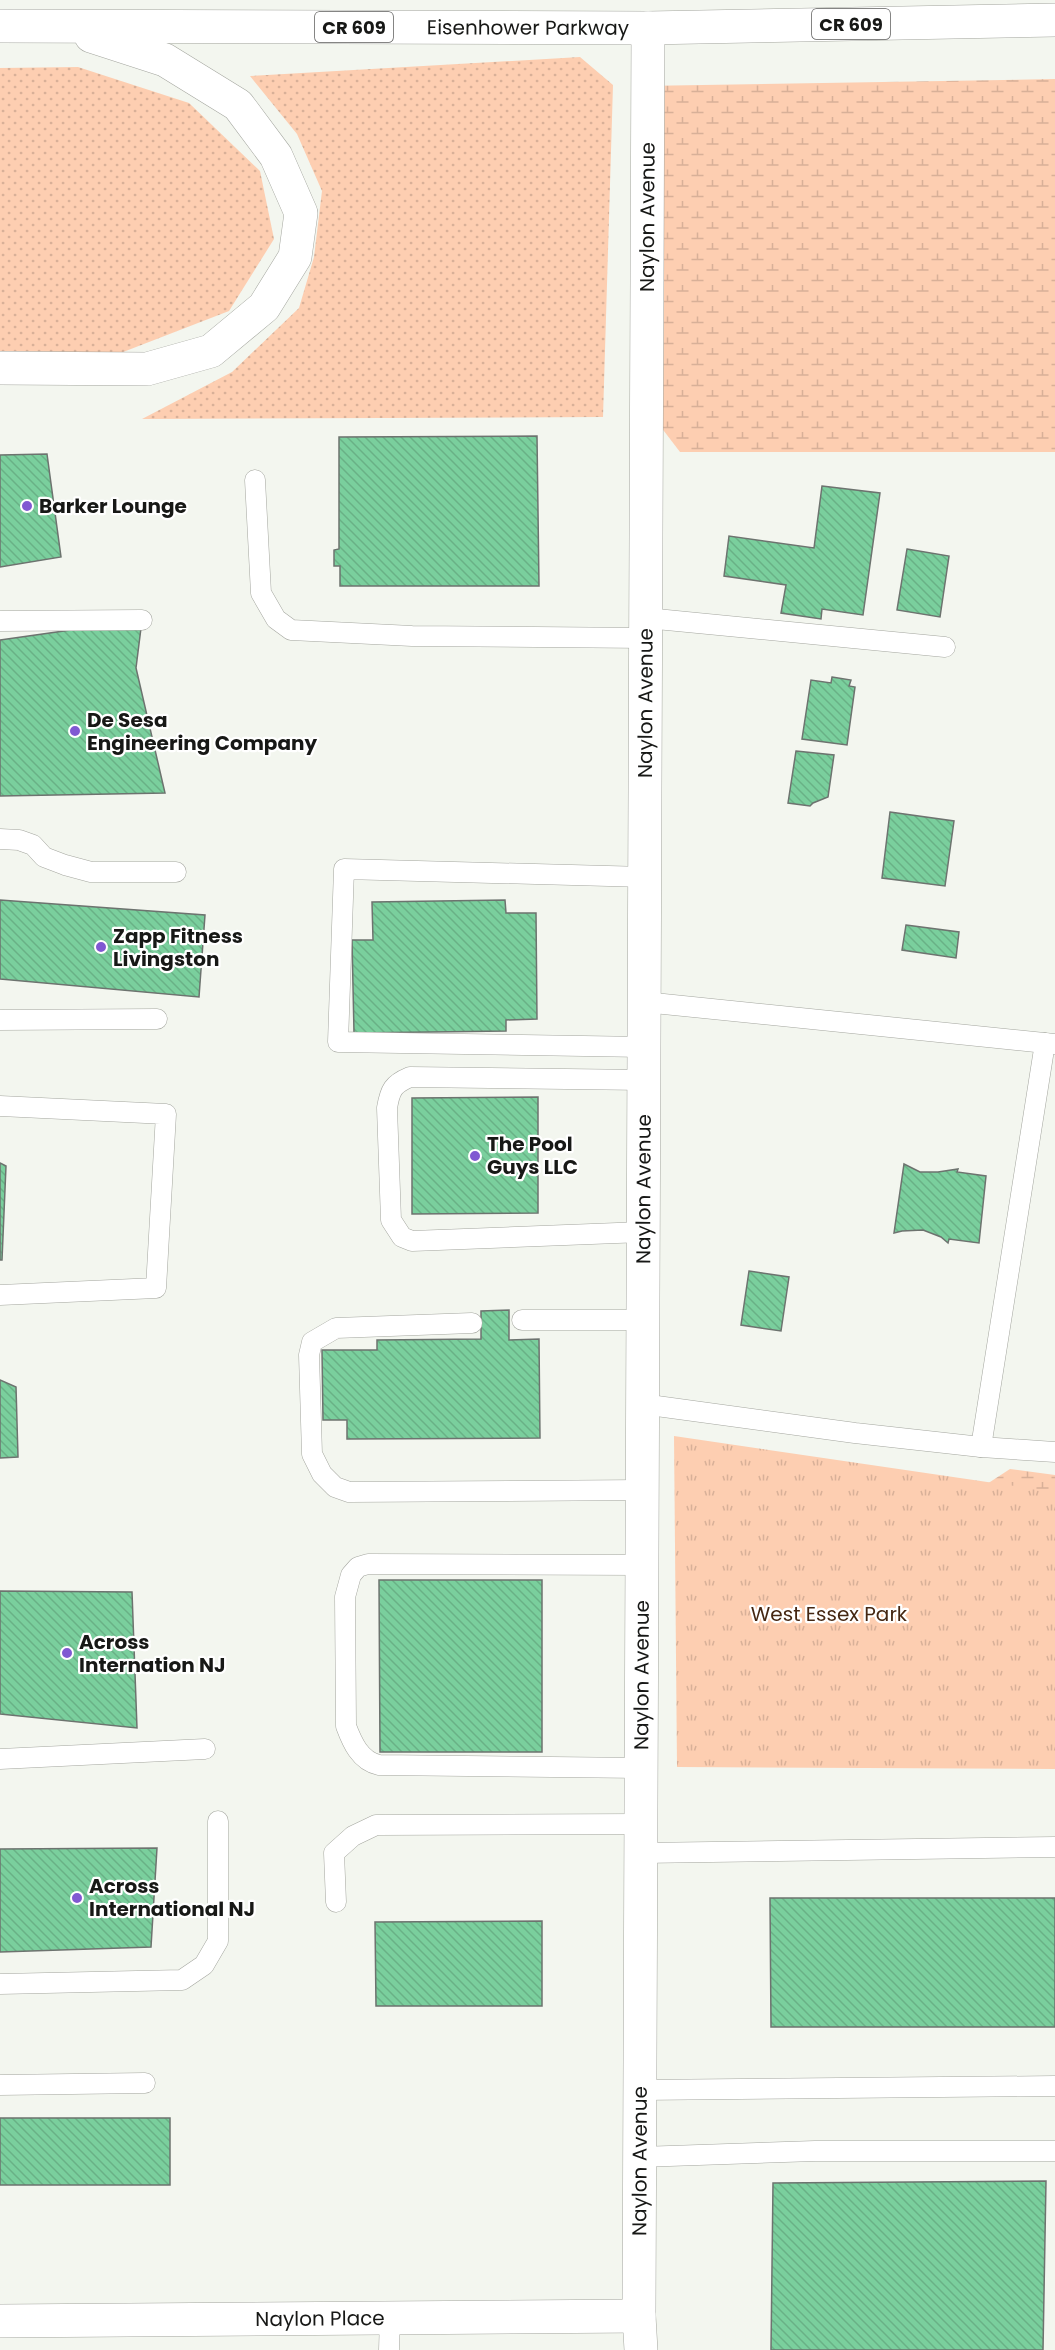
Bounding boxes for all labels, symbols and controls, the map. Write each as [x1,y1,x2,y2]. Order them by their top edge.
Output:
road number: CR 609 [812,9,890,39]
road number: CR 609 [315,12,393,42]
street label: Eisenhower Parkway [427,13,629,42]
street label: Naylon Avenue [633,142,662,292]
place label: Barker Lounge [39,492,187,520]
marker: Barker Lounge [20,499,34,513]
street label: Naylon Avenue [631,628,660,778]
place label: De Sesa Engineering Company [87,706,317,757]
marker: De Sesa Engineering Company [68,724,82,738]
place label: Zapp Fitness Livingston [113,922,243,973]
marker: Zapp Fitness Livingston [94,940,108,954]
street label: Naylon Avenue [629,1114,658,1264]
place label: The Pool Guys LLC [487,1130,578,1181]
marker: The Pool Guys LLC [468,1149,482,1163]
street label: Naylon Avenue [627,1600,656,1750]
park label: West Essex Park [751,1600,908,1628]
place label: Across Internation NJ [79,1628,226,1679]
marker: Across Internation NJ [60,1646,74,1660]
place label: Across International NJ [89,1872,255,1923]
marker: Across International NJ [70,1891,84,1905]
street label: Naylon Avenue [625,2086,654,2236]
street label: Naylon Place [255,2304,385,2333]

